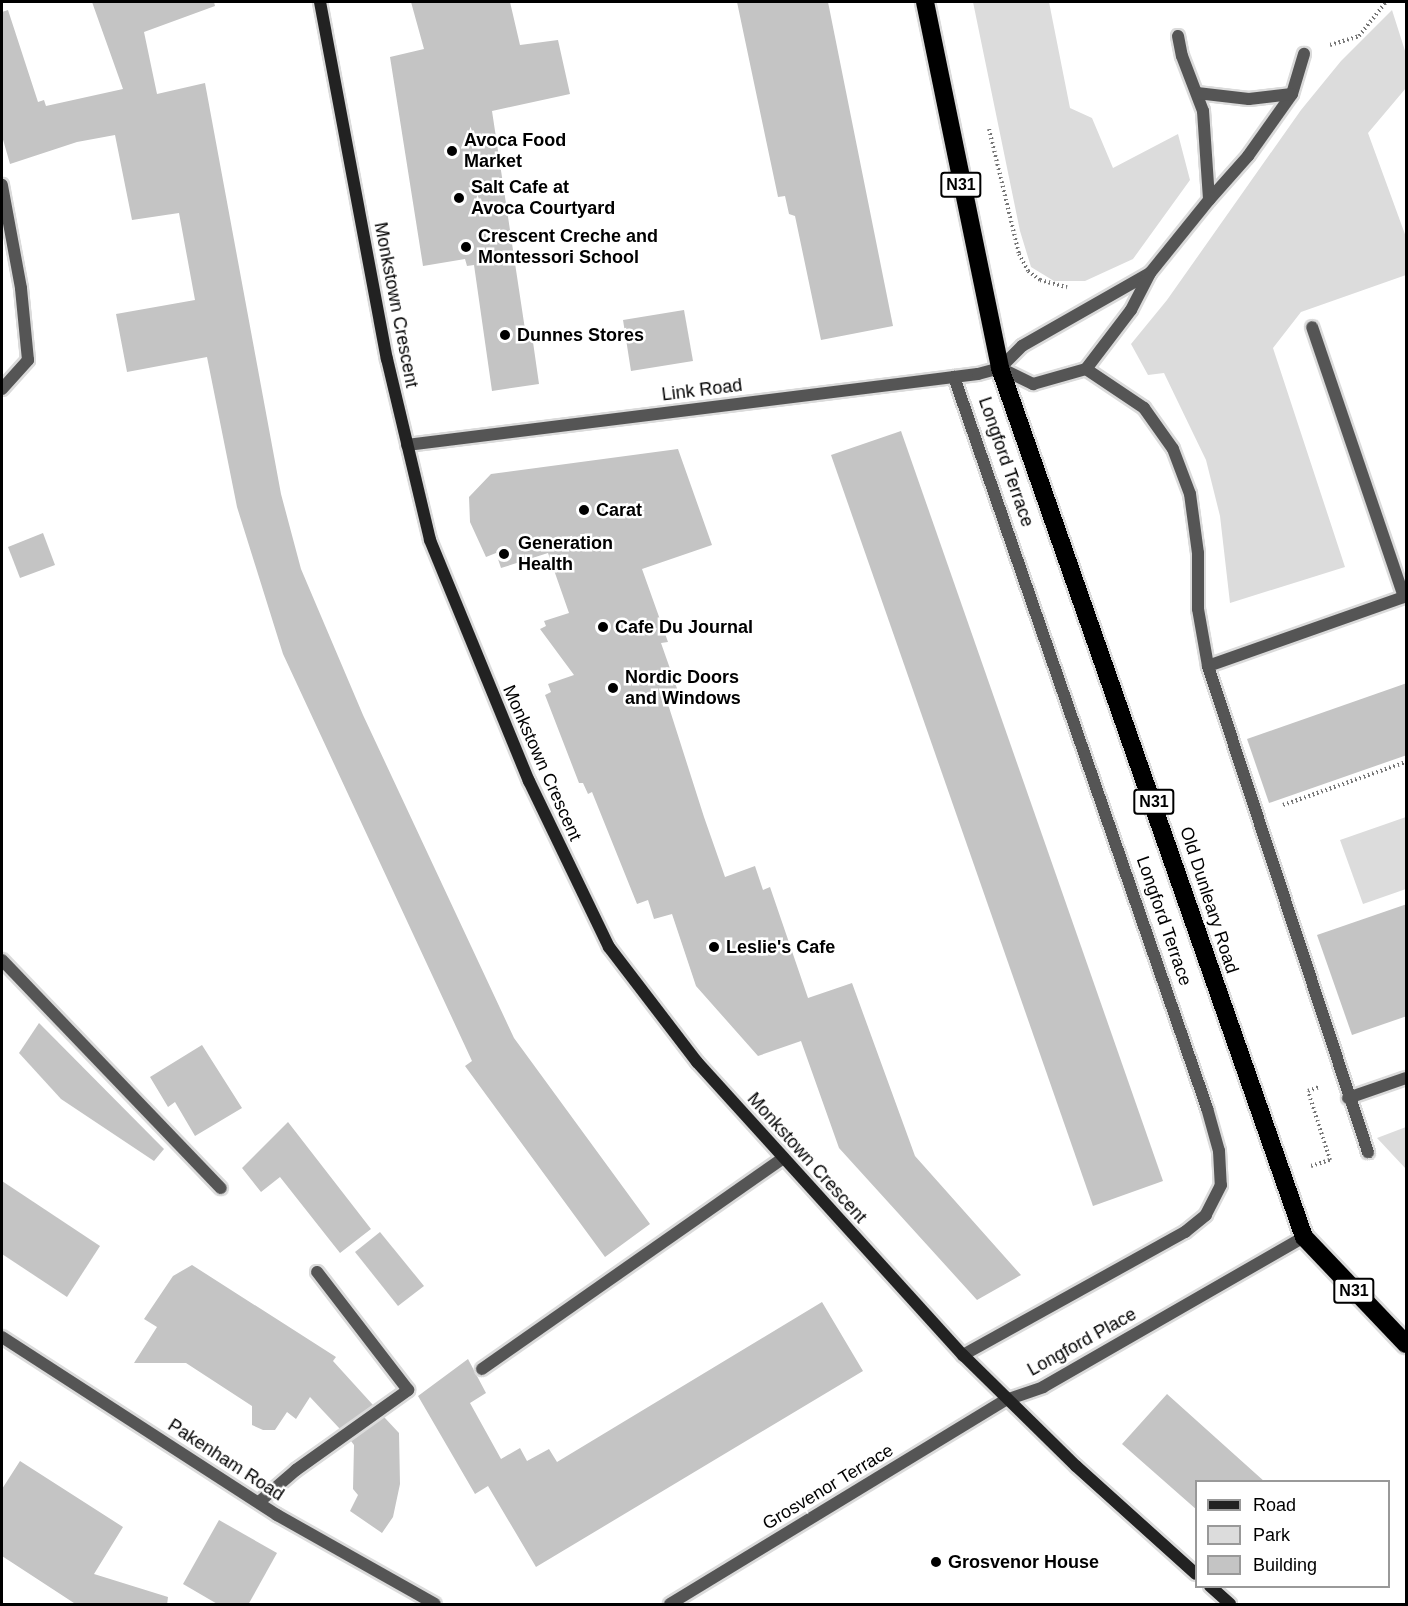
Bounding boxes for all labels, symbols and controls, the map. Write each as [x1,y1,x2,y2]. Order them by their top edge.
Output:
place label: Avoca Food Market [464,130,566,172]
marker: Avoca Food Market [445,144,459,158]
road number: N31 [940,172,982,198]
place label: Salt Cafe at Avoca Courtyard [471,177,615,219]
marker: Salt Cafe at Avoca Courtyard [452,191,466,205]
street label: Monkstown Crescent [369,220,423,390]
place label: Crescent Creche and Montessori School [478,226,658,268]
marker: Crescent Creche and Montessori School [459,240,473,254]
place label: Dunnes Stores [517,324,644,346]
marker: Dunnes Stores [498,328,512,342]
street label: Link Road [660,374,744,406]
street label: Longford Terrace [974,394,1038,530]
place label: Carat [596,499,642,521]
marker: Carat [577,503,591,517]
place label: Generation Health [518,533,613,576]
marker: Generation Health [495,545,513,563]
place label: Cafe Du Journal [615,616,753,638]
marker: Cafe Du Journal [596,620,610,634]
place label: Nordic Doors and Windows [625,667,741,710]
marker: Nordic Doors and Windows [606,681,620,695]
street label: Monkstown Crescent [498,682,586,844]
road number: N31 [1133,789,1175,815]
street label: Old Dunleary Road [1175,824,1243,976]
street label: Longford Terrace [1132,853,1196,989]
place label: Leslie's Cafe [726,936,835,958]
marker: Leslie's Cafe [707,940,721,954]
street label: Monkstown Crescent [743,1088,871,1228]
road number: N31 [1333,1278,1375,1304]
street label: Longford Place [1024,1303,1140,1381]
street label: Pakenham Road [164,1414,288,1506]
street label: Grosvenor Terrace [759,1439,897,1535]
legend [1195,1480,1390,1588]
text: Road [1253,1495,1296,1515]
text: Park [1253,1525,1290,1545]
place label: Grosvenor House [948,1551,1099,1573]
marker: Grosvenor House [929,1555,943,1569]
text: Building [1253,1555,1317,1575]

